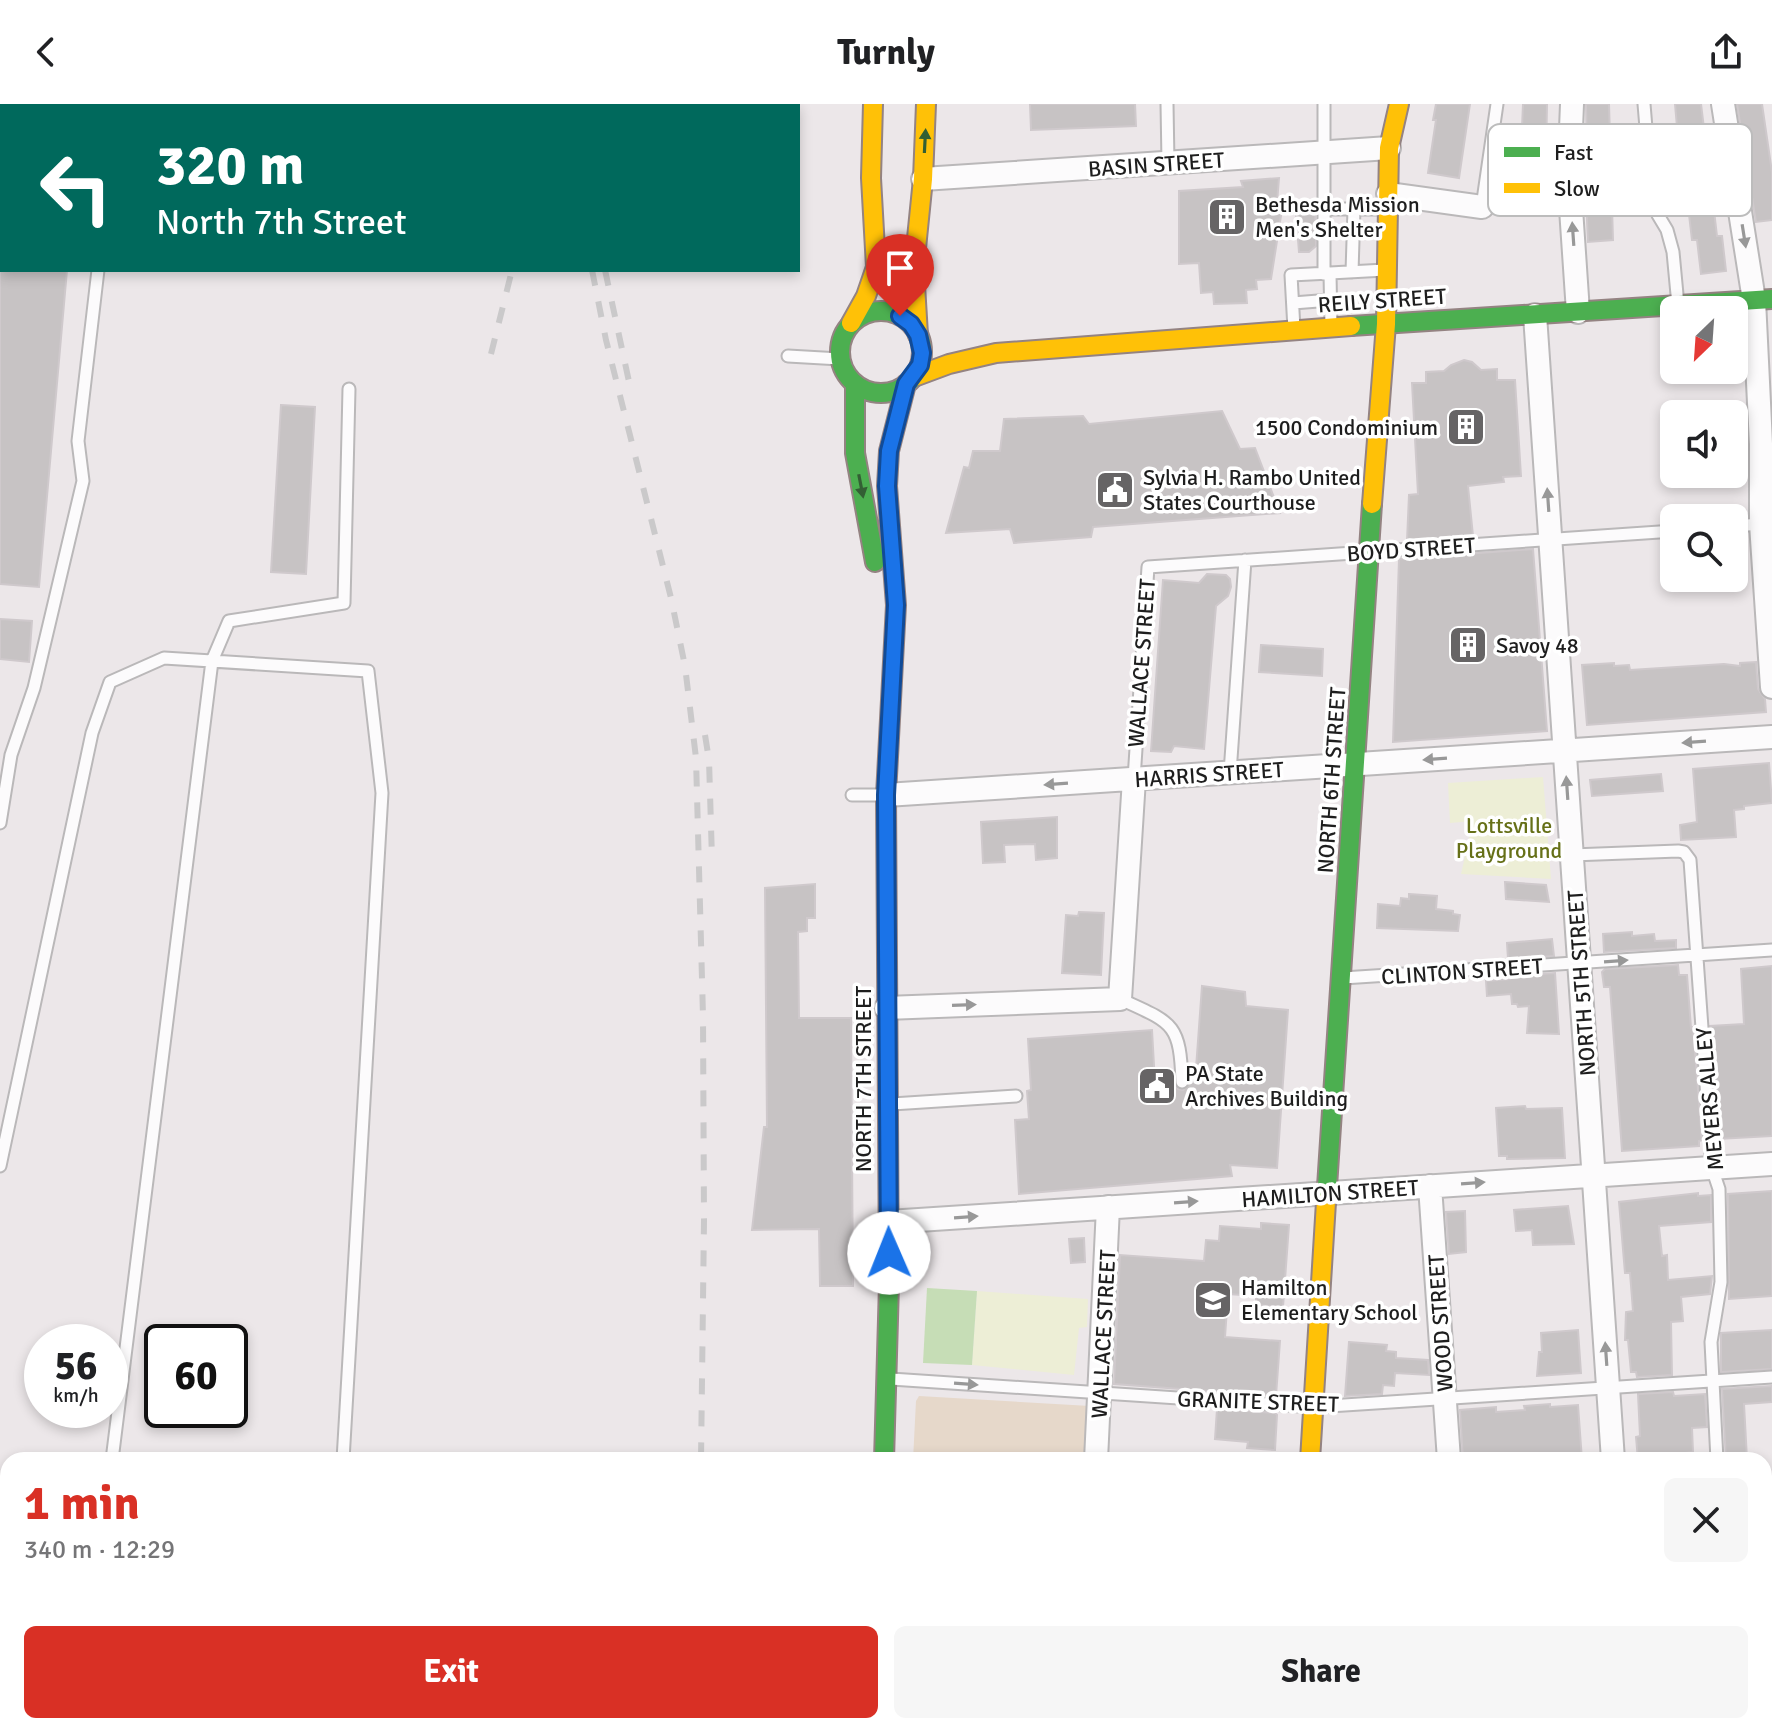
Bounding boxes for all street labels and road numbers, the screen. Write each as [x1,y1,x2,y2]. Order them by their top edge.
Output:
street label: BASIN STREET [1087,146,1225,183]
street label: REILY STREET [1317,283,1447,318]
street label: BOYD STREET [1346,532,1476,567]
street label: WALLACE STREET [1122,578,1161,748]
street label: NORTH 6TH STREET [1312,686,1351,874]
street label: HARRIS STREET [1133,756,1285,793]
street label: NORTH 5TH STREET [1562,889,1601,1077]
street label: CLINTON STREET [1380,952,1544,991]
street label: NORTH 7TH STREET [850,986,877,1172]
street label: MEYERS ALLEY [1690,1026,1729,1172]
street label: HAMILTON STREET [1241,1174,1420,1213]
street label: WALLACE STREET [1086,1249,1121,1419]
street label: WOOD STREET [1422,1253,1459,1393]
street label: GRANITE STREET [1177,1385,1339,1418]

